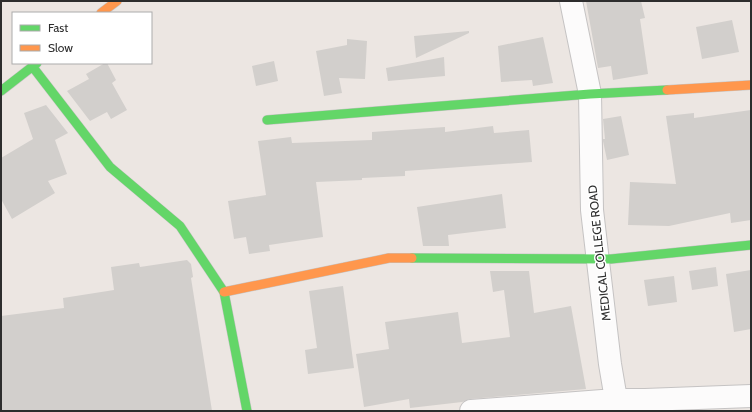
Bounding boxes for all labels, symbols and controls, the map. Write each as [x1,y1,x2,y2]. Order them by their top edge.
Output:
legend [12,12,152,64]
text: Fast [48,20,68,35]
text: Slow [48,40,73,55]
street label: MEDICAL COLLEGE ROAD [584,184,614,322]

